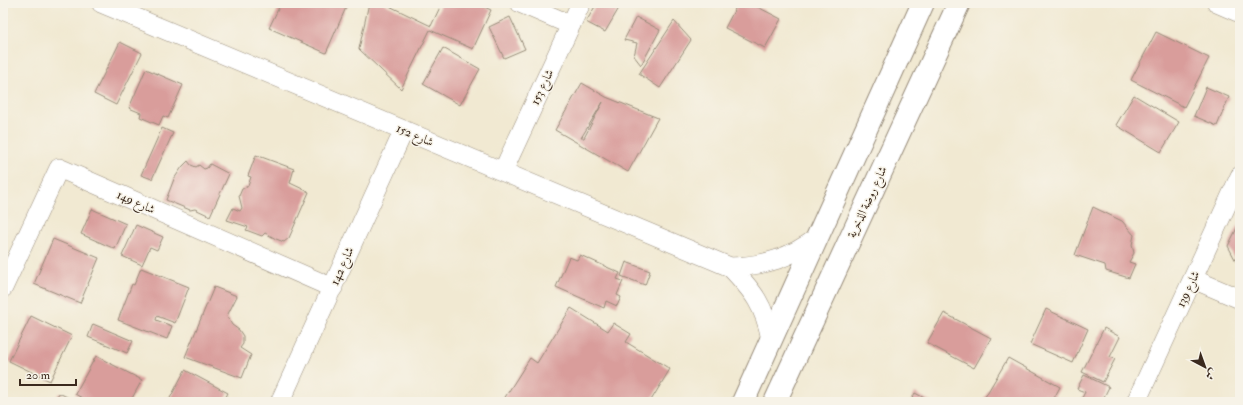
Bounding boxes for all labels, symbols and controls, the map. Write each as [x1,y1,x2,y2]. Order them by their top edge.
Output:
street label: شارع 153 [528,67,560,109]
street label: شارع 152 [393,121,436,153]
street label: شارع روضة الذخرية [844,164,893,242]
street label: شارع 149 [113,187,157,220]
street label: شارع 142 [327,245,360,289]
street label: شارع 139 [1174,268,1206,311]
north arrow [1185,347,1225,387]
scale bar [20,361,76,387]
text: ش [1203,366,1220,383]
text: 20 m [26,368,51,383]

